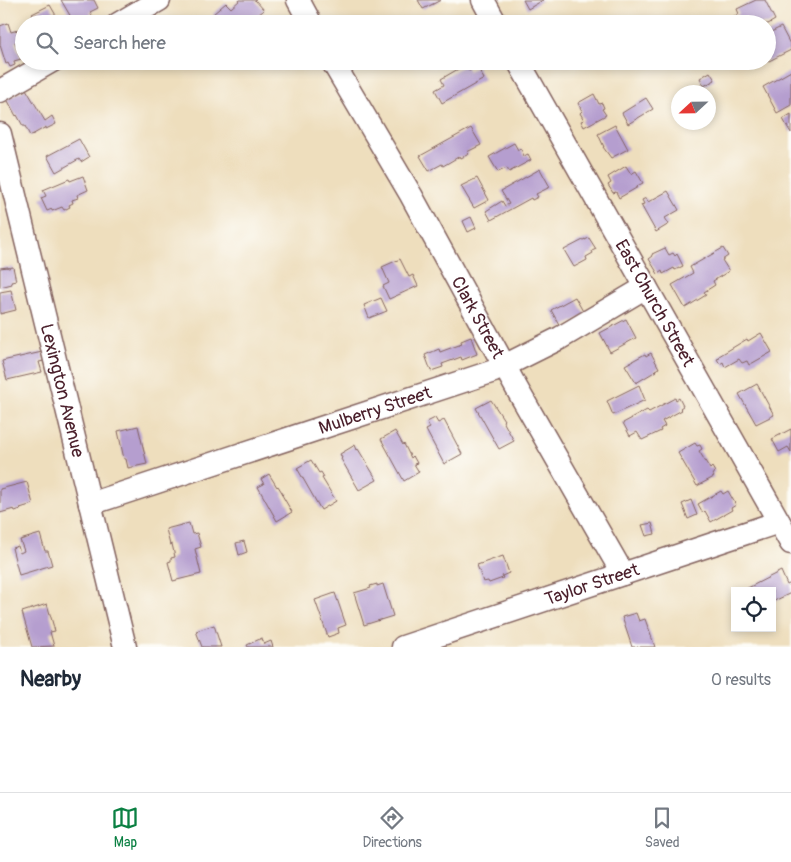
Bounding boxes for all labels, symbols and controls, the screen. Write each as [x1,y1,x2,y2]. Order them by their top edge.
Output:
search box [15,15,776,70]
icon: search [33,29,61,57]
text: Search here [73,31,166,55]
north arrow [671,85,716,130]
street label: East Church Street [609,236,700,371]
street label: Clark Street [446,272,510,363]
street label: Lexington Avenue [35,322,89,460]
street label: Mulberry Street [316,381,435,440]
street label: Taylor Street [542,558,643,611]
map controls [731,587,776,632]
button: locate [731,587,776,632]
text: Nearby [20,666,81,693]
text: 0 results [711,670,771,690]
tab: Map [111,804,139,851]
tab: Directions [362,804,422,851]
tab: Saved [645,804,680,851]

